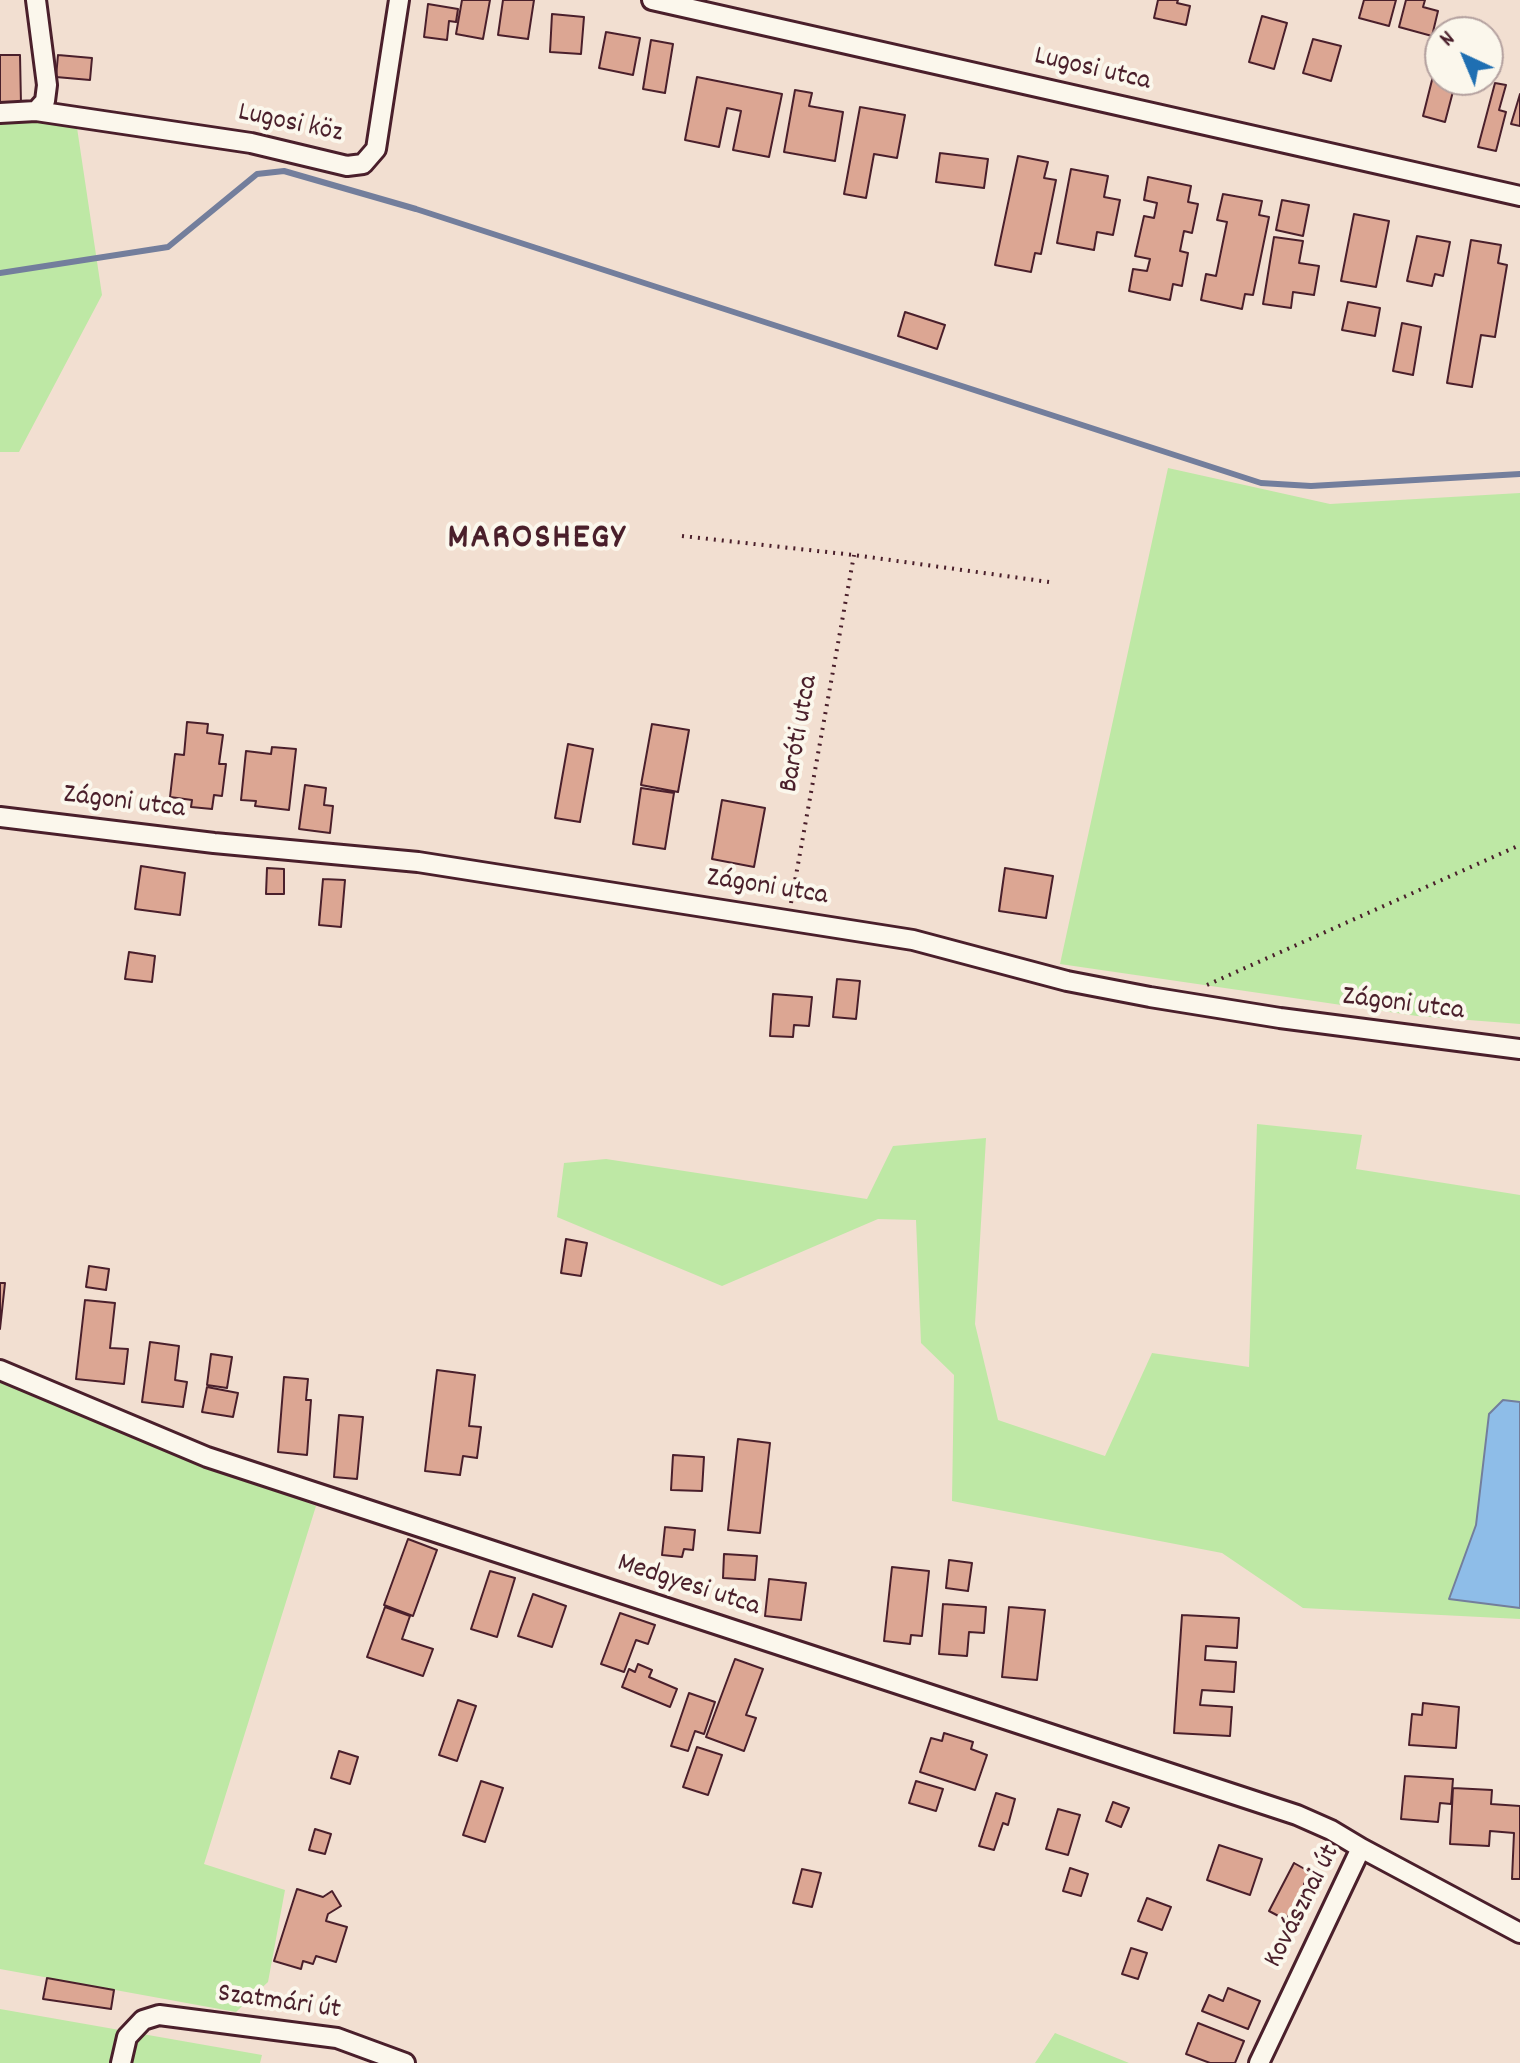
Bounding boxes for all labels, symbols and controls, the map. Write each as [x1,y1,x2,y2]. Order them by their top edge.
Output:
north arrow [1424,16,1504,96]
text: N [1434,25,1463,55]
street label: Lugosi utca [1031,41,1153,101]
street label: Lugosi köz [235,98,345,152]
district label: MAROSHEGY [448,519,626,563]
street label: Baróti utca [774,673,828,795]
street label: Zágoni utca [61,780,187,828]
street label: Zágoni utca [704,863,830,915]
street label: Zágoni utca [1340,982,1466,1030]
street label: Medgyesi utca [612,1548,764,1626]
street label: Kovásznai út [1259,1840,1349,1974]
street label: Szatmári út [215,1979,343,2029]

